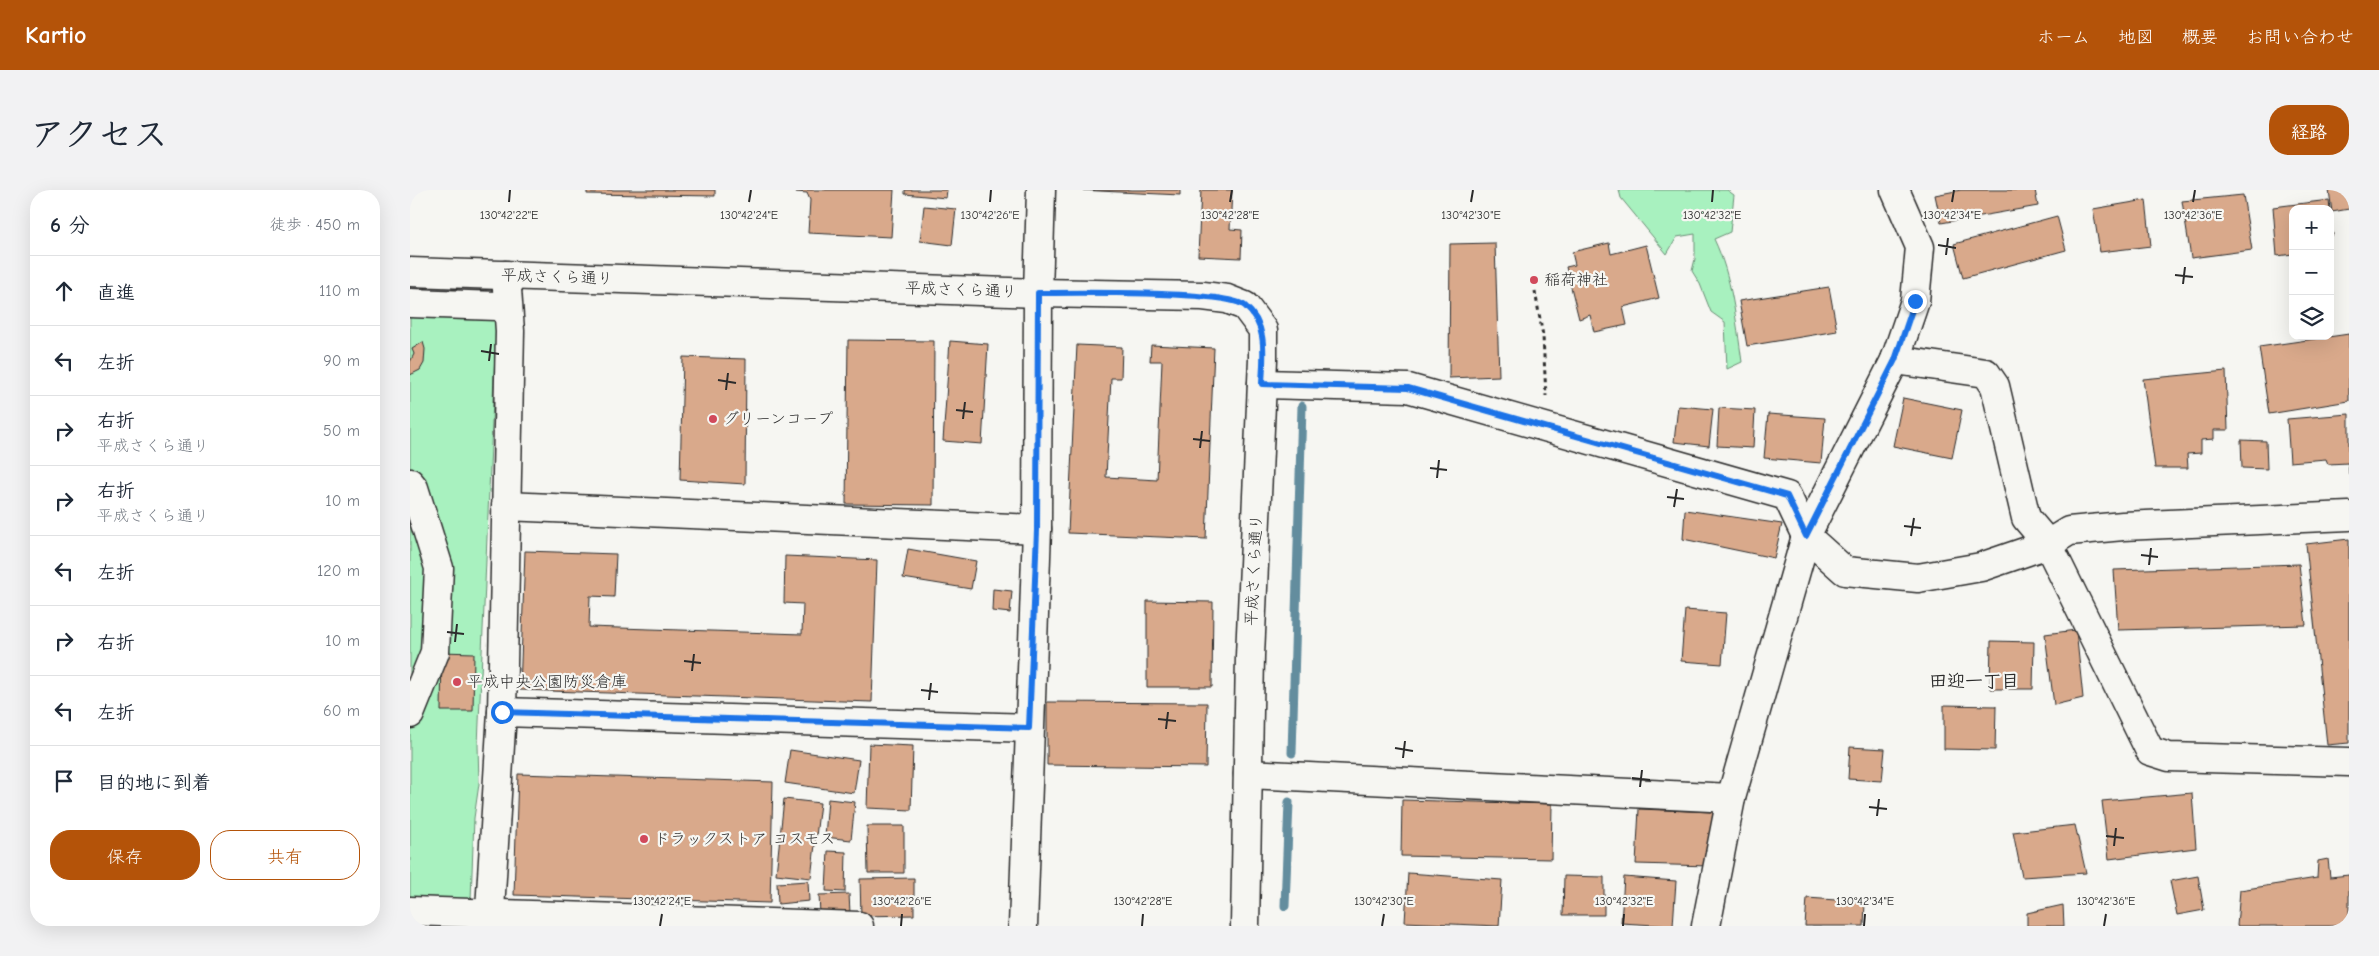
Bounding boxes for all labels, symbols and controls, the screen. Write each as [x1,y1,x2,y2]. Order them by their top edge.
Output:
text: Kartio [25,21,87,49]
text: ホーム [2037,27,2090,48]
text: 地図 [2118,27,2154,48]
text: 概要 [2182,27,2218,48]
text: お問い合わせ [2246,27,2354,48]
button: 経路 [2269,105,2349,155]
text: アクセス [30,114,168,155]
map controls [2289,205,2334,340]
button: + [2289,205,2334,250]
text: 130°42'22"E [480,208,538,222]
text: 130°42'24"E [720,208,778,222]
text: 130°42'26"E [961,208,1019,222]
text: 130°42'28"E [1201,208,1259,222]
text: 130°42'30"E [1441,208,1501,222]
text: 130°42'32"E [1683,208,1741,222]
text: 130°42'34"E [1923,208,1981,222]
text: 130°42'36"E [2164,208,2222,222]
text: 6 分 [50,213,89,237]
text: 徒歩 · 450 m [270,216,360,234]
button: − [2289,250,2334,295]
street label: 平成さくら通り [501,266,613,288]
place label: 稲荷神社 [1544,271,1608,289]
marker: 稲荷神社 [1528,274,1540,286]
icon: ahead [50,277,78,305]
street label: 平成さくら通り [905,279,1017,301]
text: 直進 [97,282,135,304]
text: 110 m [319,282,360,300]
route end [1904,290,1927,313]
button: layers [2289,295,2334,340]
icon: left [50,347,78,375]
text: 左折 [97,352,135,374]
text: 90 m [323,352,360,370]
text: 右折 [97,410,135,432]
place label: グリーンコープ [723,410,833,428]
marker: グリーンコープ [707,413,719,425]
icon: right [50,417,78,445]
text: 50 m [323,422,360,440]
text: 平成さくら通り [97,437,209,455]
text: 右折 [97,480,135,502]
icon: right [50,487,78,515]
text: 10 m [325,492,360,510]
text: 平成さくら通り [97,507,209,525]
street label: 平成さくら通り [1242,514,1266,626]
icon: left [50,557,78,585]
text: 左折 [97,562,135,584]
text: 120 m [317,562,360,580]
icon: right [50,627,78,655]
text: 右折 [97,632,135,654]
text: 10 m [325,632,360,650]
district label: 田迎一丁目 [1929,671,2019,692]
place label: 平成中央公園防災倉庫 [467,673,627,691]
marker: 平成中央公園防災倉庫 [451,676,463,688]
icon: left [50,697,78,725]
route start [491,701,514,724]
text: 左折 [97,702,135,724]
text: 60 m [323,702,360,720]
icon: arrive [50,767,78,795]
text: 目的地に到着 [97,772,211,794]
button: 保存 [50,830,200,880]
button: 共有 [210,830,360,880]
place label: ドラックストア コスモス [654,830,835,848]
marker: ドラックストア コスモス [638,833,650,845]
text: 130°42'24"E [633,894,691,908]
text: 130°42'26"E [873,894,931,908]
text: 130°42'28"E [1114,894,1172,908]
text: 130°42'30"E [1354,894,1414,908]
text: 130°42'32"E [1595,894,1653,908]
text: 130°42'34"E [1836,894,1894,908]
text: 130°42'36"E [2077,894,2135,908]

